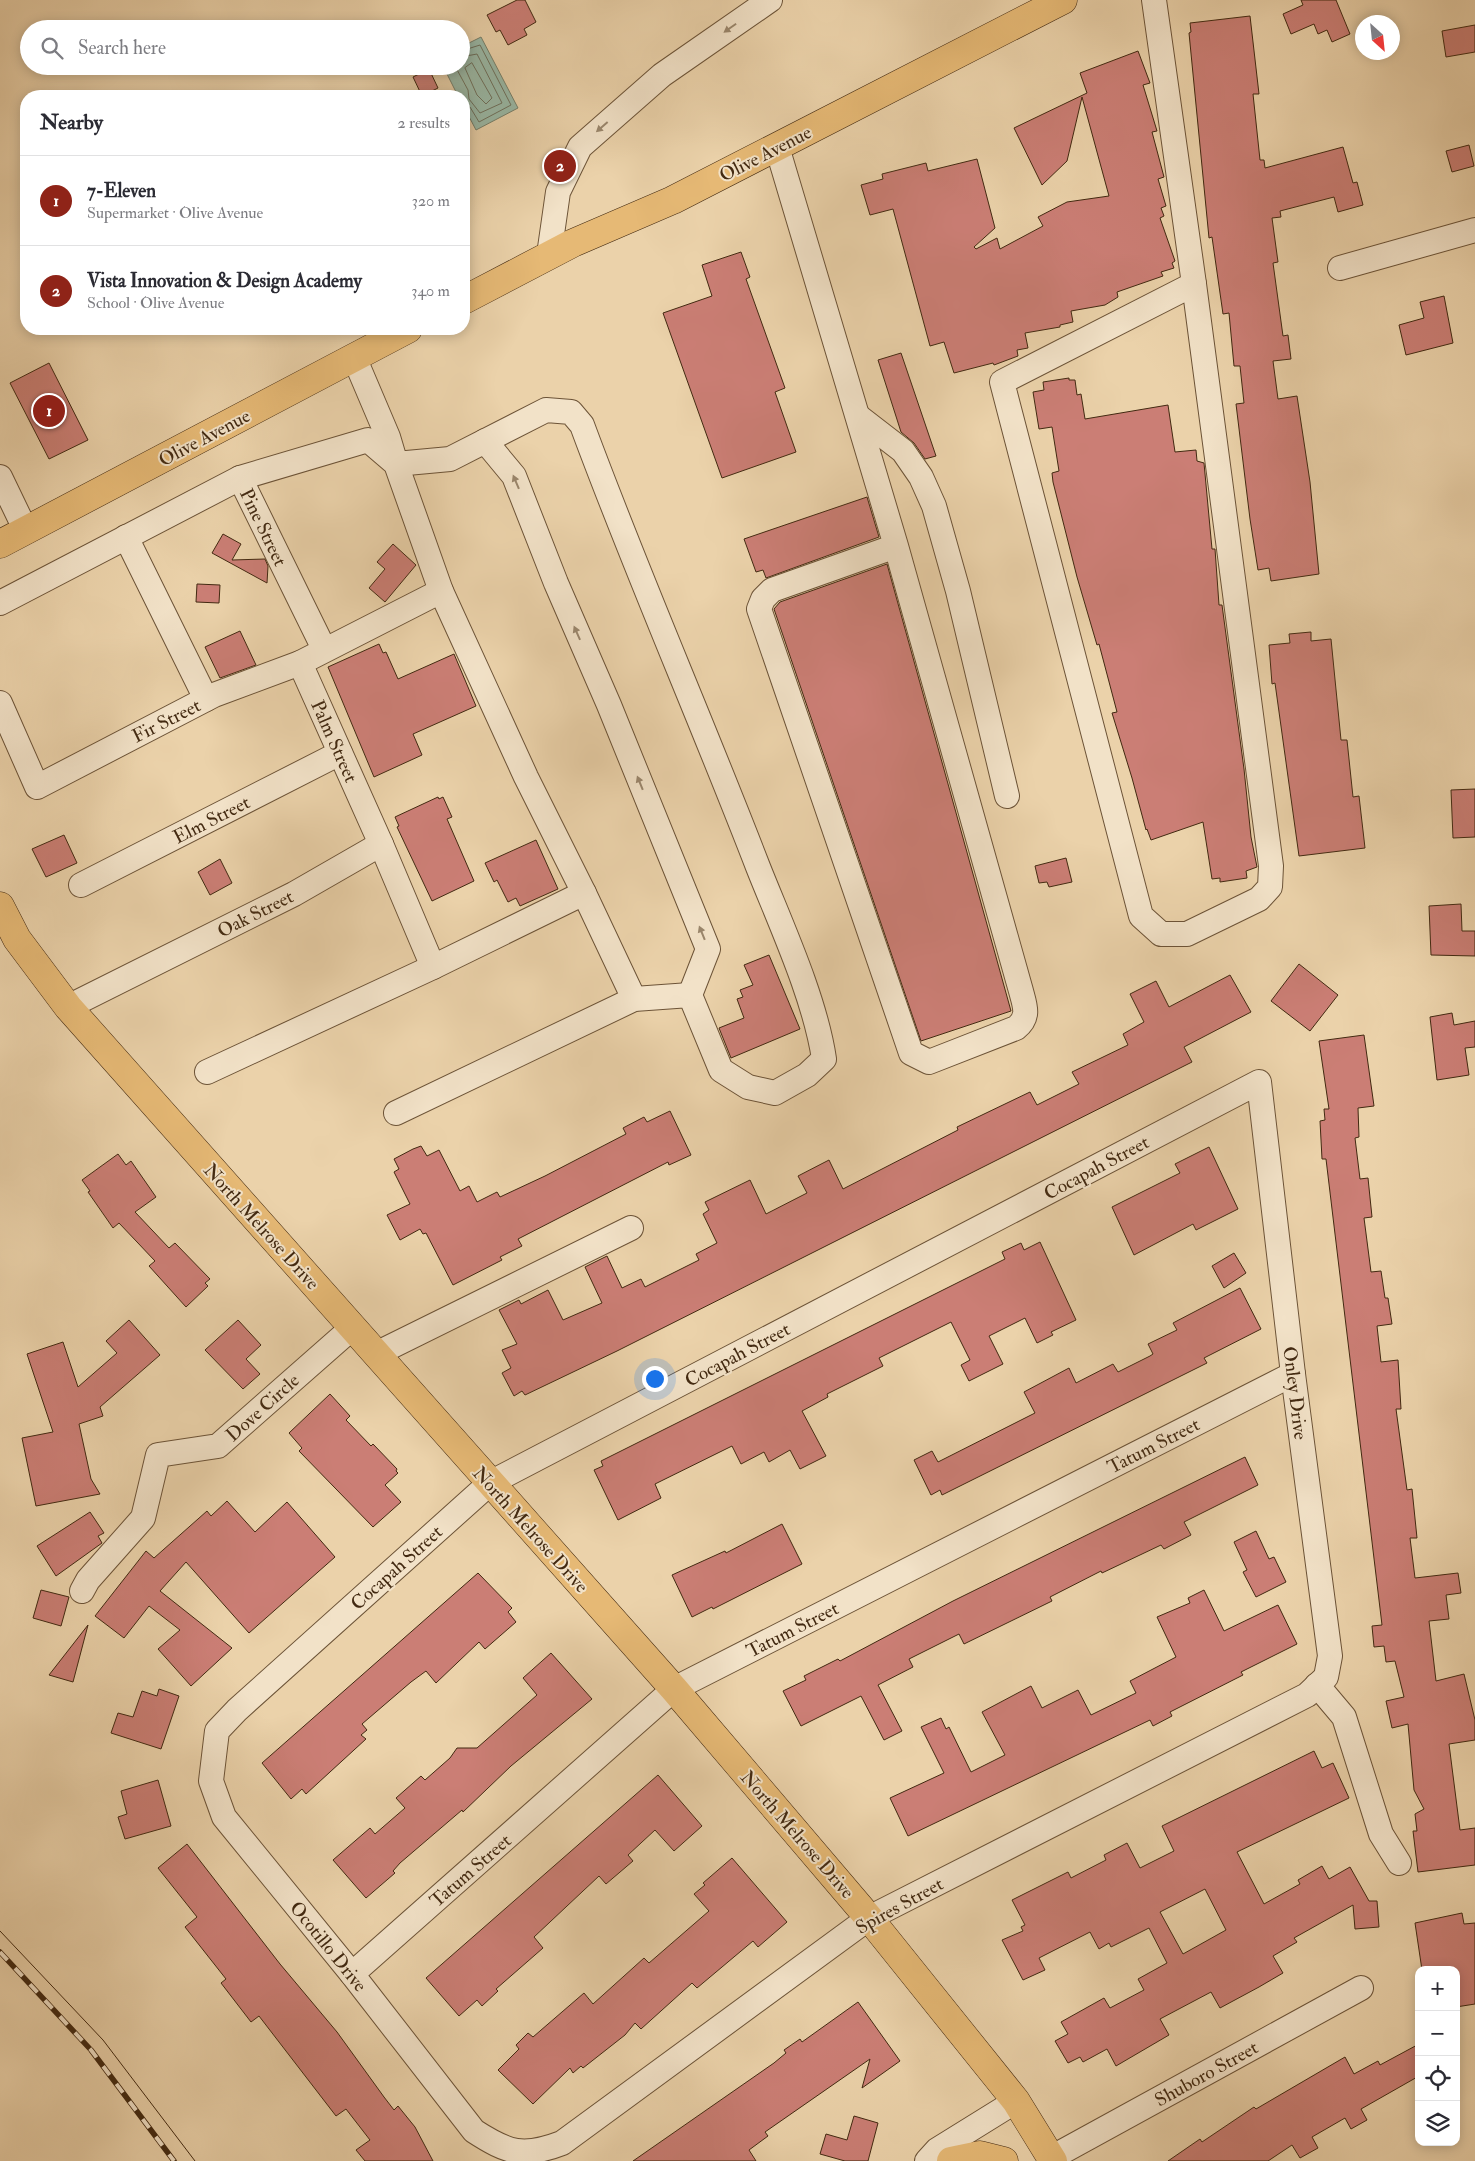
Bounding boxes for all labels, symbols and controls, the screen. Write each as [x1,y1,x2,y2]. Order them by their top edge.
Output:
north arrow [1355,15,1400,60]
search box [20,20,470,75]
one-way arrow [724,23,737,33]
icon: search [38,34,66,62]
text: Search here [78,36,166,60]
text: Nearby [40,109,103,136]
text: 2 results [397,113,450,133]
street label: Olive Avenue [715,120,816,187]
one-way arrow [596,122,609,133]
pin: 2 [544,147,576,185]
text: 7-Eleven [87,179,156,203]
text: 1 [53,191,59,211]
text: 320 m [412,191,450,211]
text: Supermarket · Olive Avenue [87,203,263,223]
text: Vista Innovation & Design Academy [87,269,362,293]
text: 2 [52,281,60,301]
text: 340 m [411,281,450,301]
text: School · Olive Avenue [87,293,224,313]
pin: 1 [33,392,65,430]
street label: Olive Avenue [155,404,254,472]
one-way arrow [512,474,520,489]
street label: Pine Street [234,485,292,570]
one-way arrow [573,626,581,640]
street label: Fir Street [128,693,205,748]
street label: Palm Street [305,696,363,786]
one-way arrow [636,775,644,790]
street label: Elm Street [169,790,254,849]
street label: Oak Street [213,885,298,943]
one-way arrow [697,926,705,940]
street label: Cocapah Street [1040,1130,1154,1207]
street label: North Melrose Drive [198,1158,324,1295]
street label: Cocapah Street [681,1317,795,1394]
street label: Onley Drive [1277,1345,1313,1441]
your location [642,1366,668,1392]
street label: Dove Circle [221,1368,304,1447]
street label: Tatum Street [1103,1412,1204,1479]
street label: North Melrose Drive [467,1461,593,1598]
street label: Cocapah Street [346,1520,448,1616]
street label: Tatum Street [742,1596,843,1663]
street label: North Melrose Drive [735,1766,859,1904]
street label: Tatum Street [425,1829,516,1913]
street label: Spires Street [852,1872,948,1941]
street label: Ocotillo Drive [284,1896,372,1997]
map controls [1415,1966,1460,2146]
button: + [1415,1966,1460,2011]
button: − [1415,2011,1460,2056]
street label: Shuboro Street [1151,2036,1262,2112]
button: locate [1415,2056,1460,2101]
button: layers [1415,2101,1460,2146]

